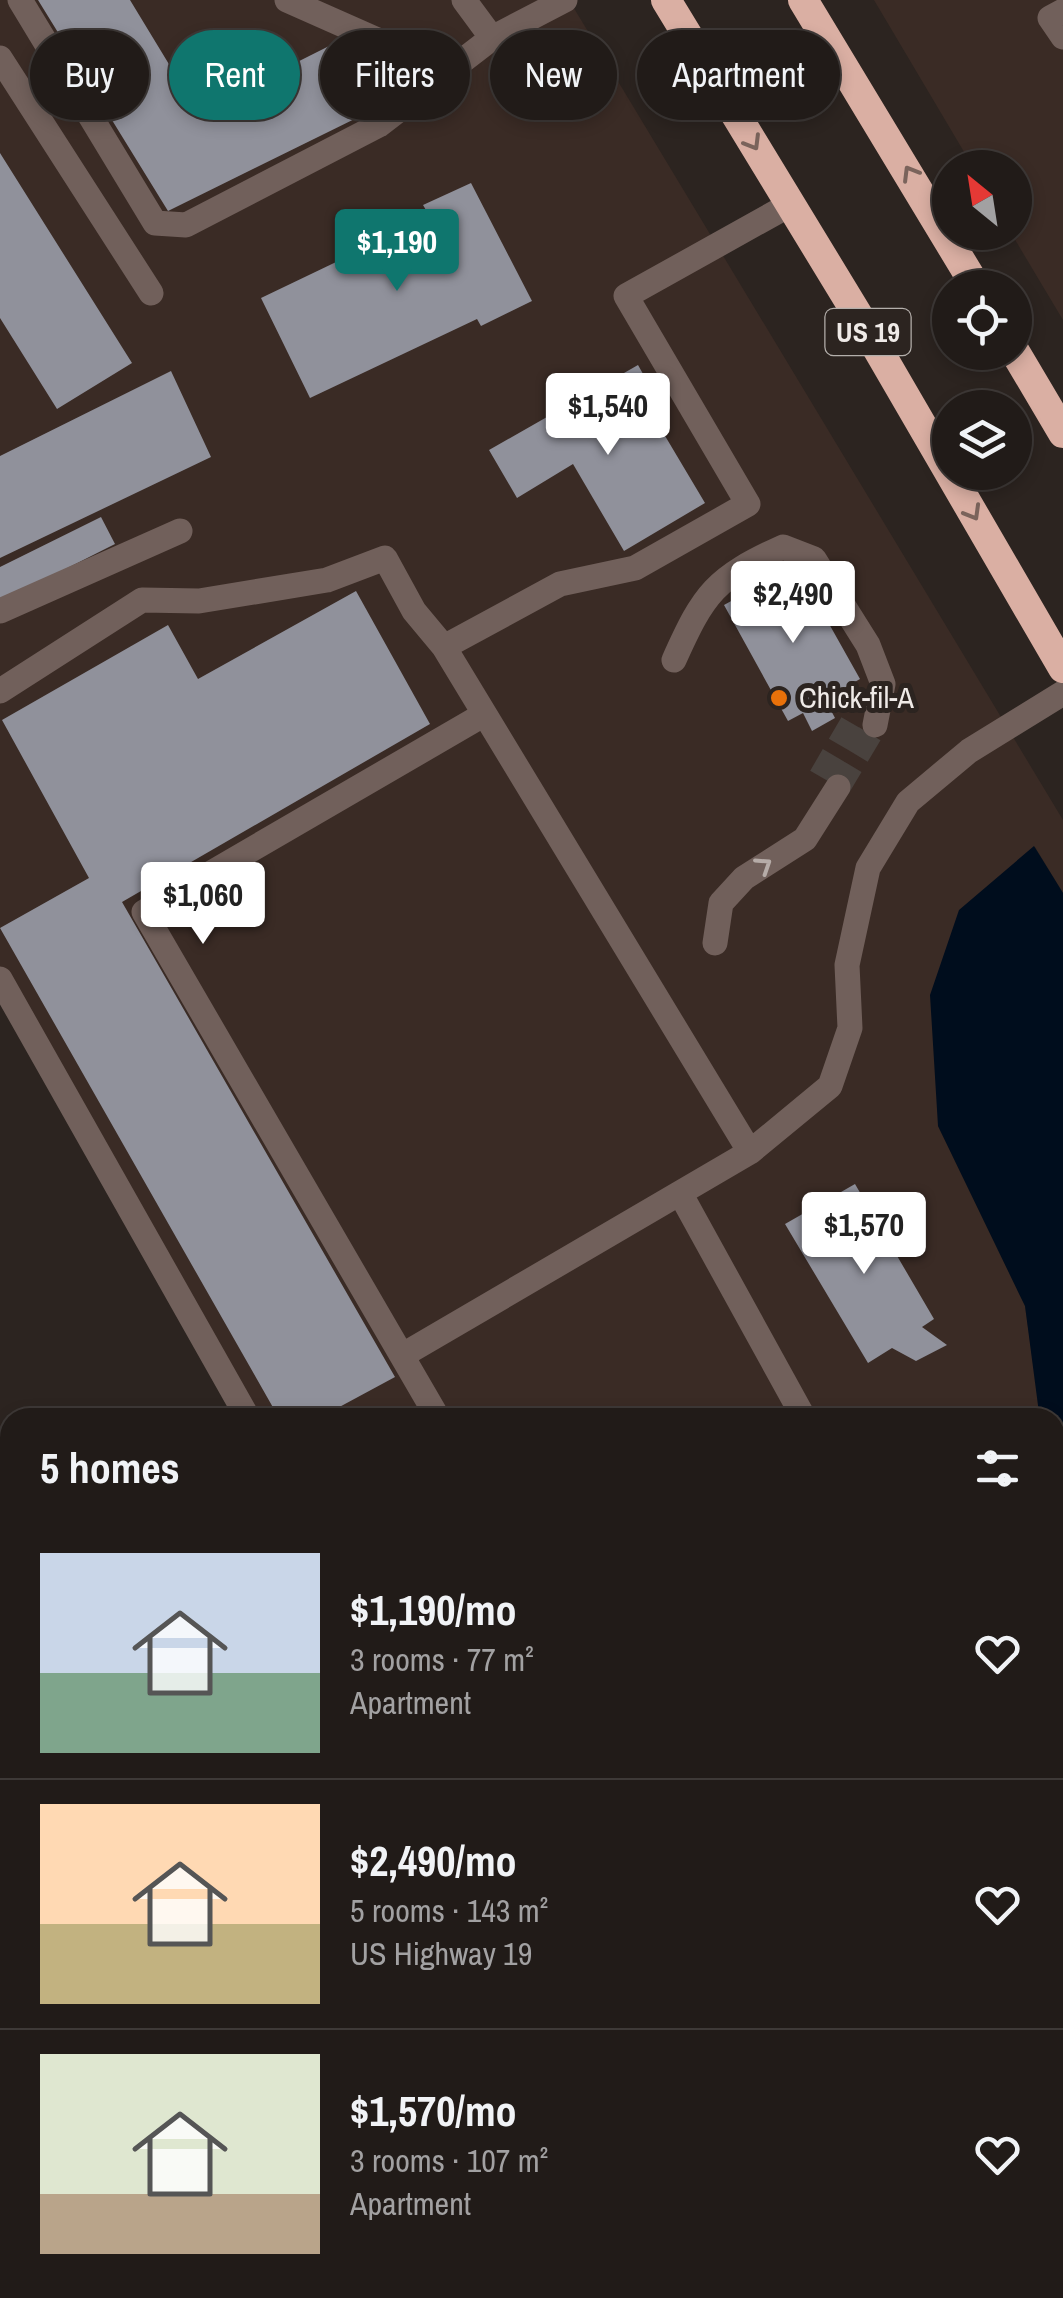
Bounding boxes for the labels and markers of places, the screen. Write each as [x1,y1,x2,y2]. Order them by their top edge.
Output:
pin: $1,190 [316,209,478,294]
pin: $1,540 [527,373,689,458]
pin: $2,490 [712,561,874,646]
place label: Chick-fil-A [799,677,914,717]
marker: Chick-fil-A [768,687,790,709]
pin: $1,060 [122,862,284,947]
pin: $1,570 [783,1192,945,1277]

